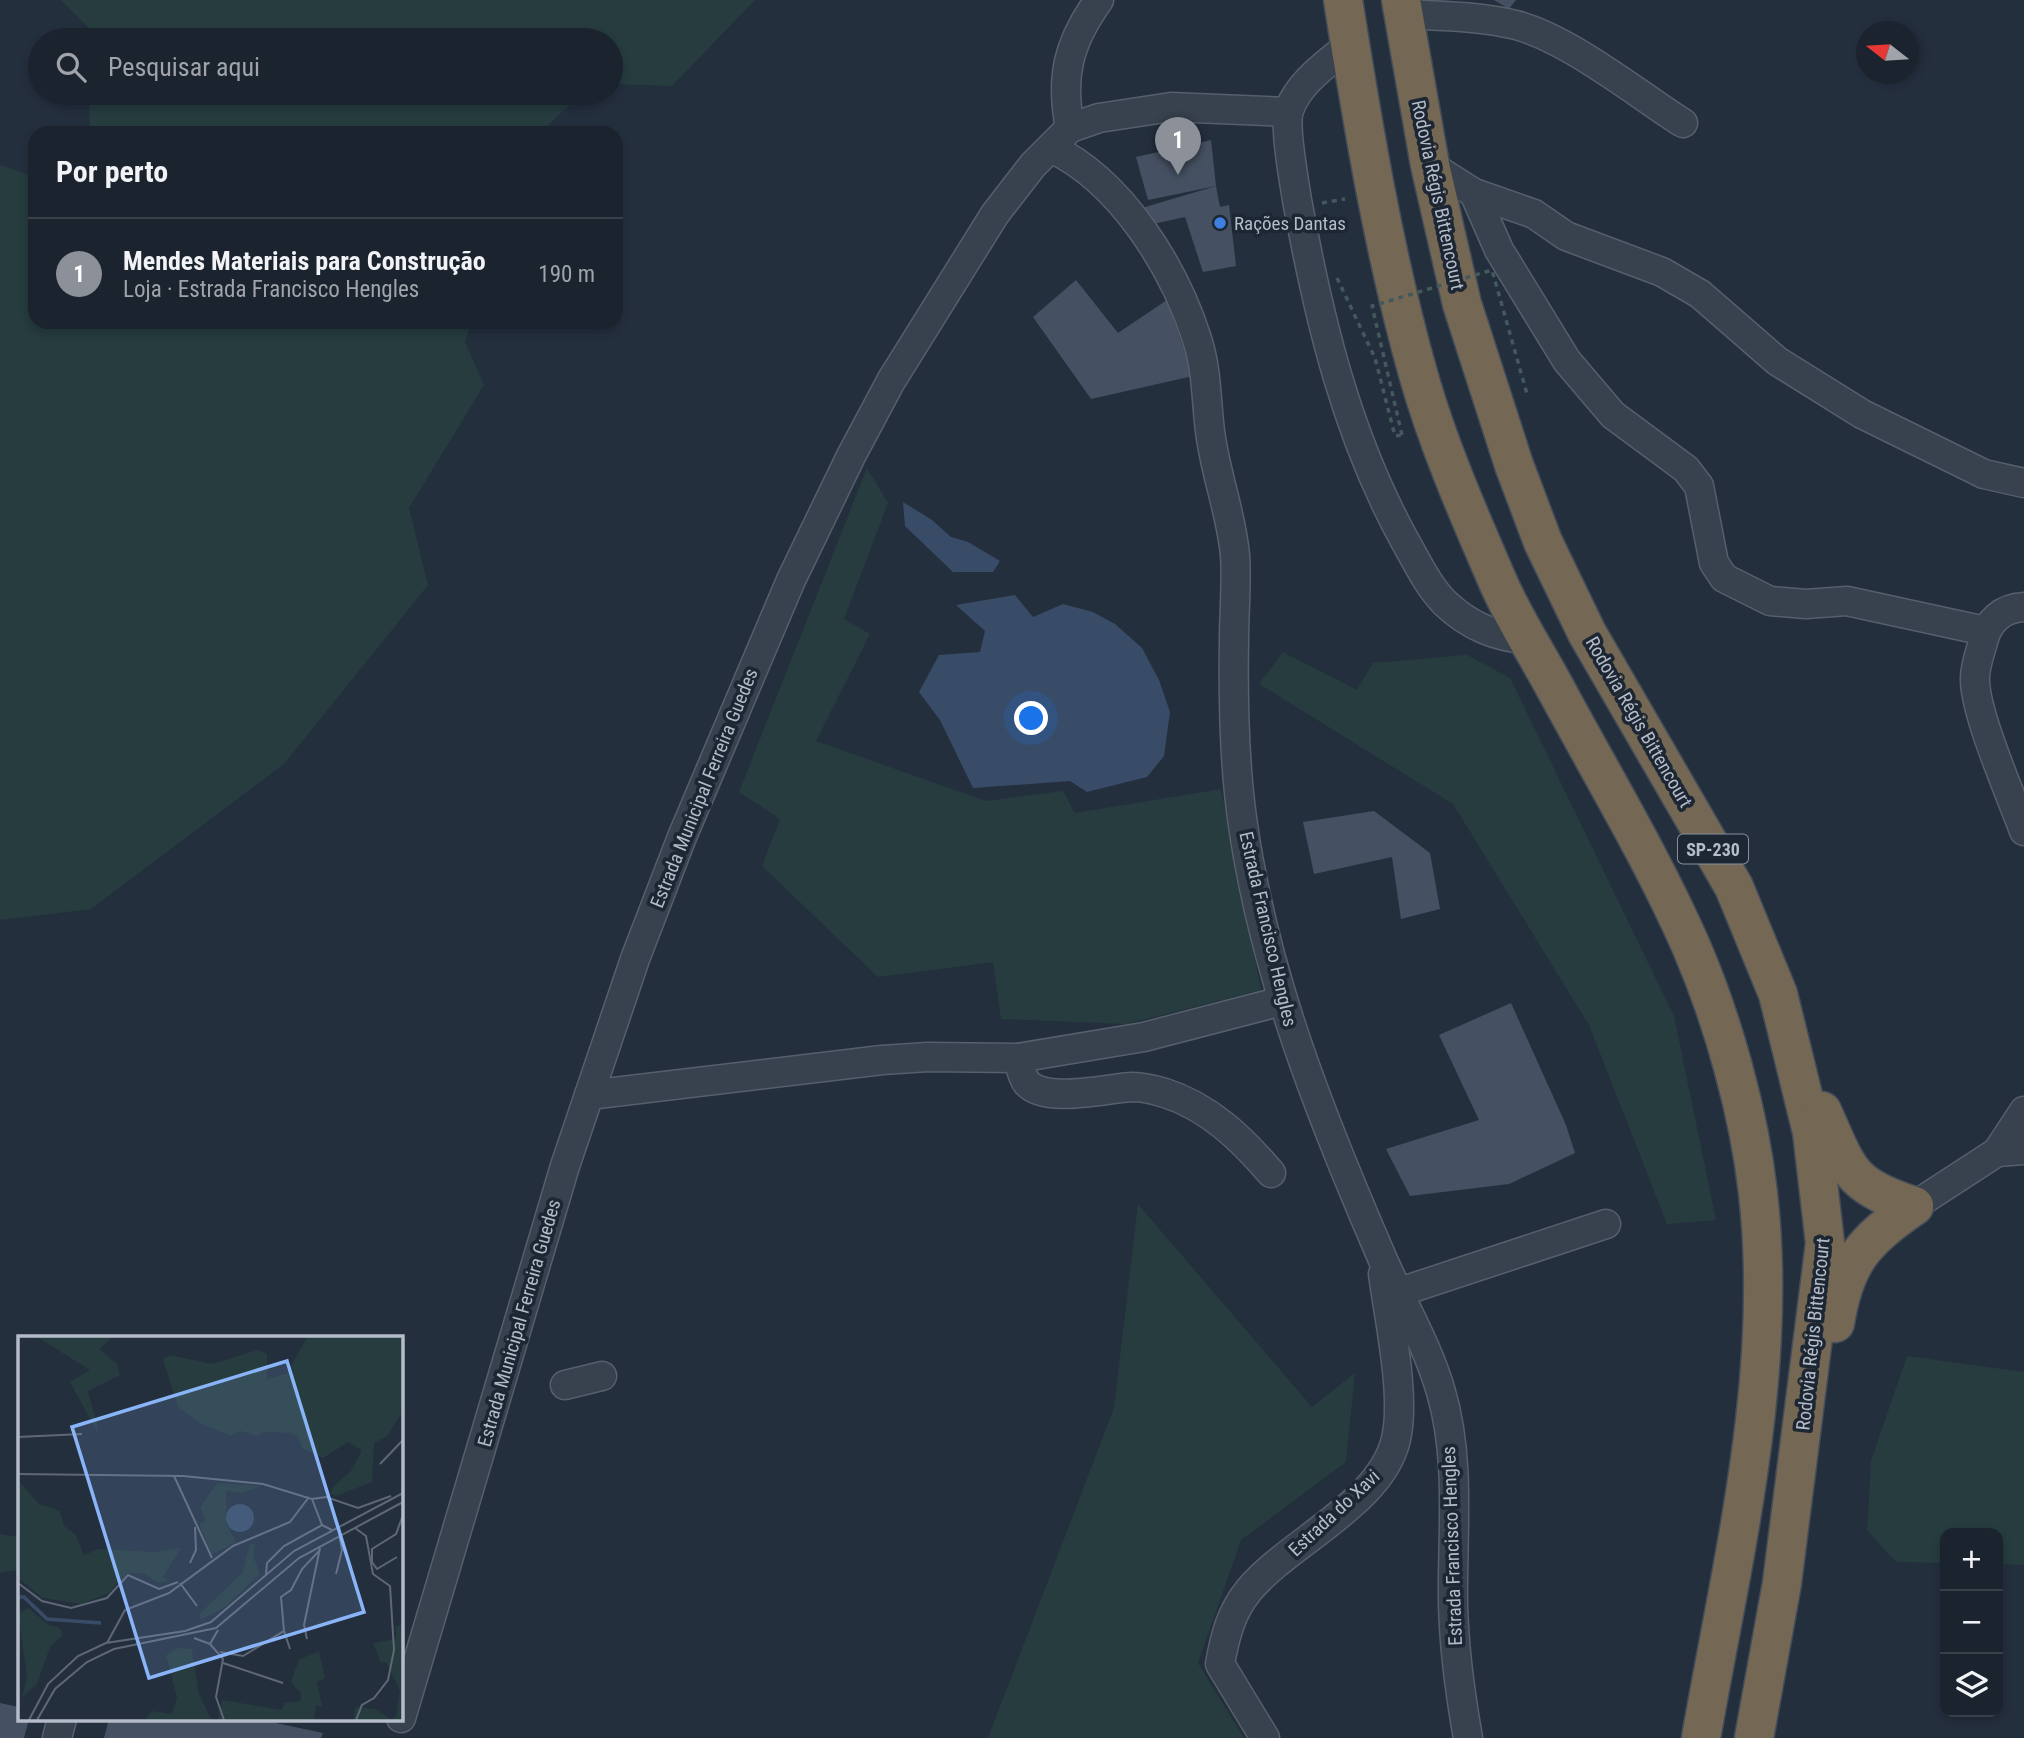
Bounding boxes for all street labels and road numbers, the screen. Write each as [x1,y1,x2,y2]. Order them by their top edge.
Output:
street label: Rodovia Régis Bittencourt [1407,98,1469,292]
street label: Rodovia Régis Bittencourt [1581,632,1697,812]
street label: Estrada Municipal Ferreira Guedes [645,665,763,911]
street label: Estrada Francisco Hengles [1234,829,1302,1029]
road number: SP-230 [1678,834,1748,864]
street label: Estrada Municipal Ferreira Guedes [473,1197,565,1449]
street label: Rodovia Régis Bittencourt [1791,1237,1835,1431]
street label: Estrada Francisco Hengles [1437,1446,1467,1646]
street label: Estrada do Xavi [1284,1465,1384,1561]

